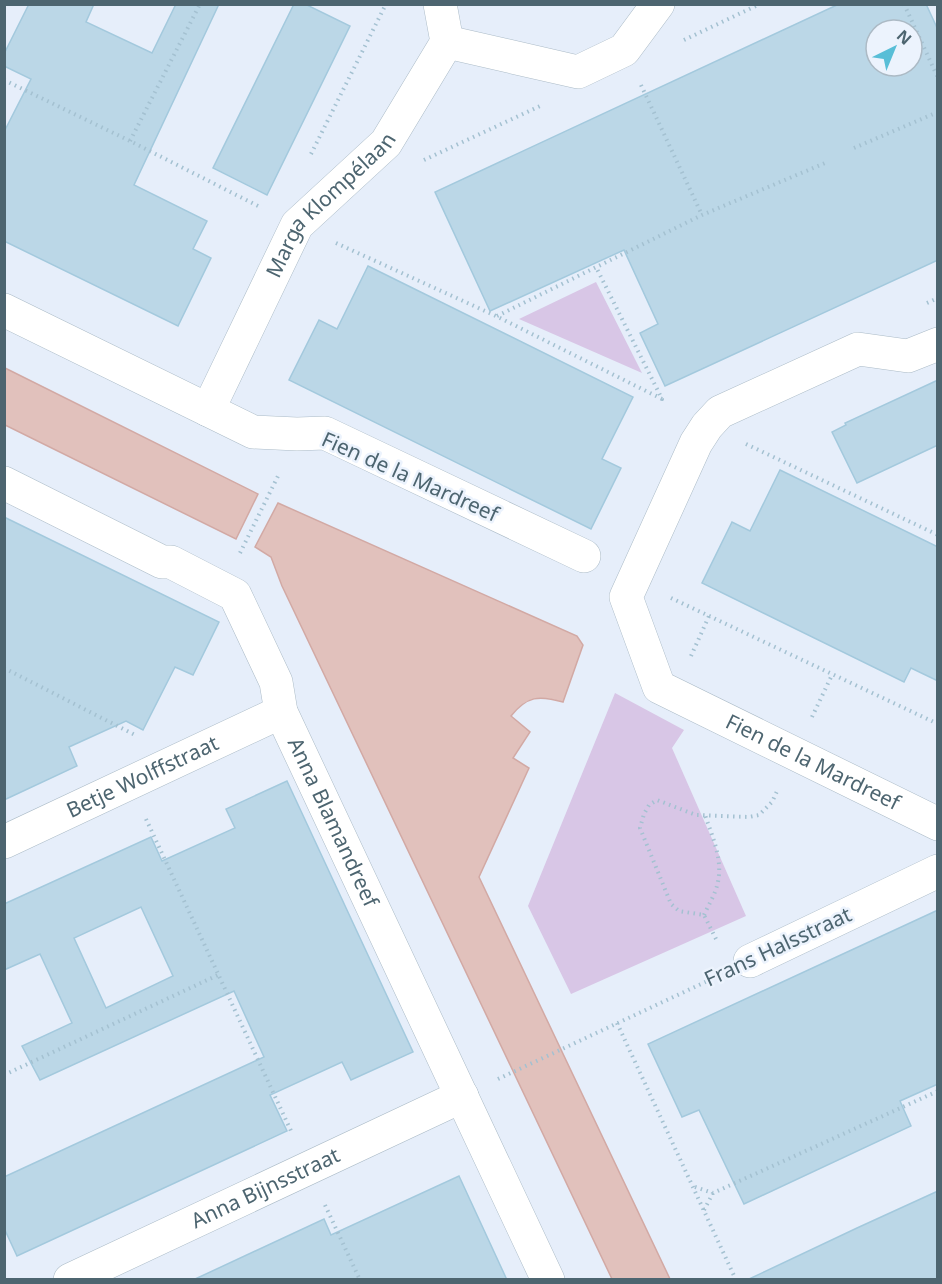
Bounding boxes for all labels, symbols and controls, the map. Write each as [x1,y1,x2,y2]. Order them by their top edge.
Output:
north arrow [864,18,924,78]
text: N [892,25,916,50]
street label: Marga Klompélaan [259,127,402,282]
street label: Fien de la Mardreef [318,425,505,528]
street label: Fien de la Mardreef [721,707,906,817]
street label: Betje Wolffstraat [62,728,223,824]
street label: Anna Blamandreef [282,733,386,913]
street label: Frans Halsstraat [699,900,856,992]
street label: Anna Bijnsstraat [186,1140,344,1234]

